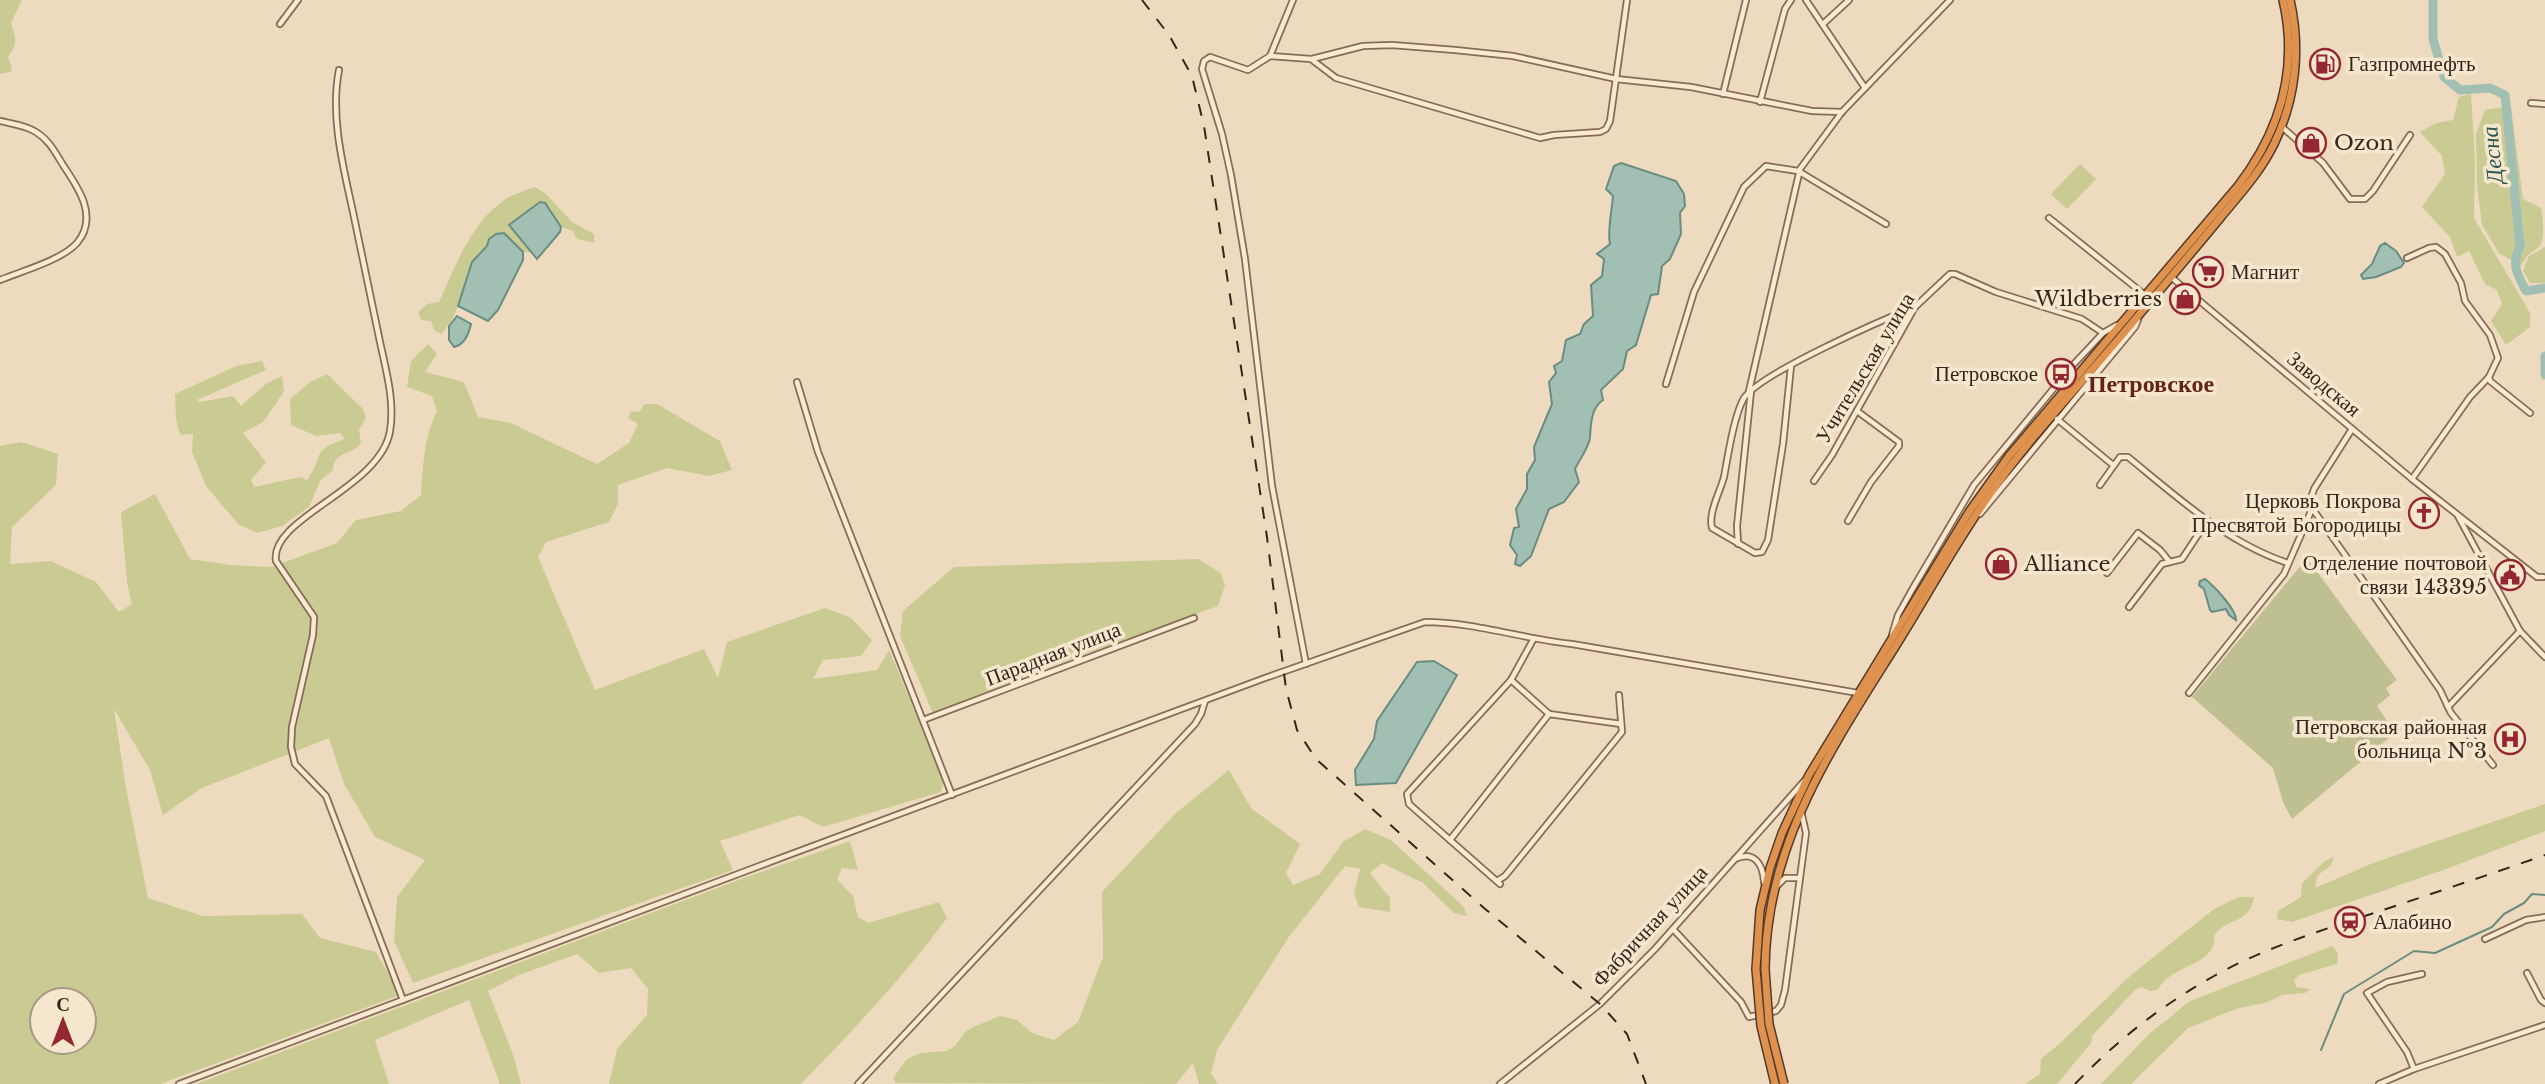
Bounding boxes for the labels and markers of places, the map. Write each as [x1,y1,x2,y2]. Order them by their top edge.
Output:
fuel station icon: Газпромнефть [2308,47,2342,81]
place label: Газпромнефть [2348,51,2476,77]
shop icon: Ozon [2294,126,2328,160]
place label: Ozon [2334,130,2394,156]
supermarket icon: Магнит [2191,255,2225,289]
place label: Магнит [2231,259,2299,285]
shop icon: Wildberries [2168,282,2202,316]
place label: Wildberries [2034,286,2162,312]
bus stop icon: Петровское [2044,357,2078,391]
place label: Петровское [1935,361,2038,387]
place label: Церковь Покрова Пресвятой Богородицы [2191,488,2402,538]
church icon: Церковь Покрова Пресвятой Богородицы [2407,496,2441,530]
shop icon: Alliance [1984,547,2018,581]
place label: Отделение почтовой связи 143395 [2303,550,2487,600]
place label: Alliance [2023,551,2110,577]
public building icon: Отделение почтовой связи 143395 [2493,558,2527,592]
place label: Петровская районная больница №3 [2295,714,2487,764]
hospital icon: Петровская районная больница №3 [2493,722,2527,756]
station icon: Алабино [2333,905,2367,939]
place label: Алабино [2373,909,2452,935]

